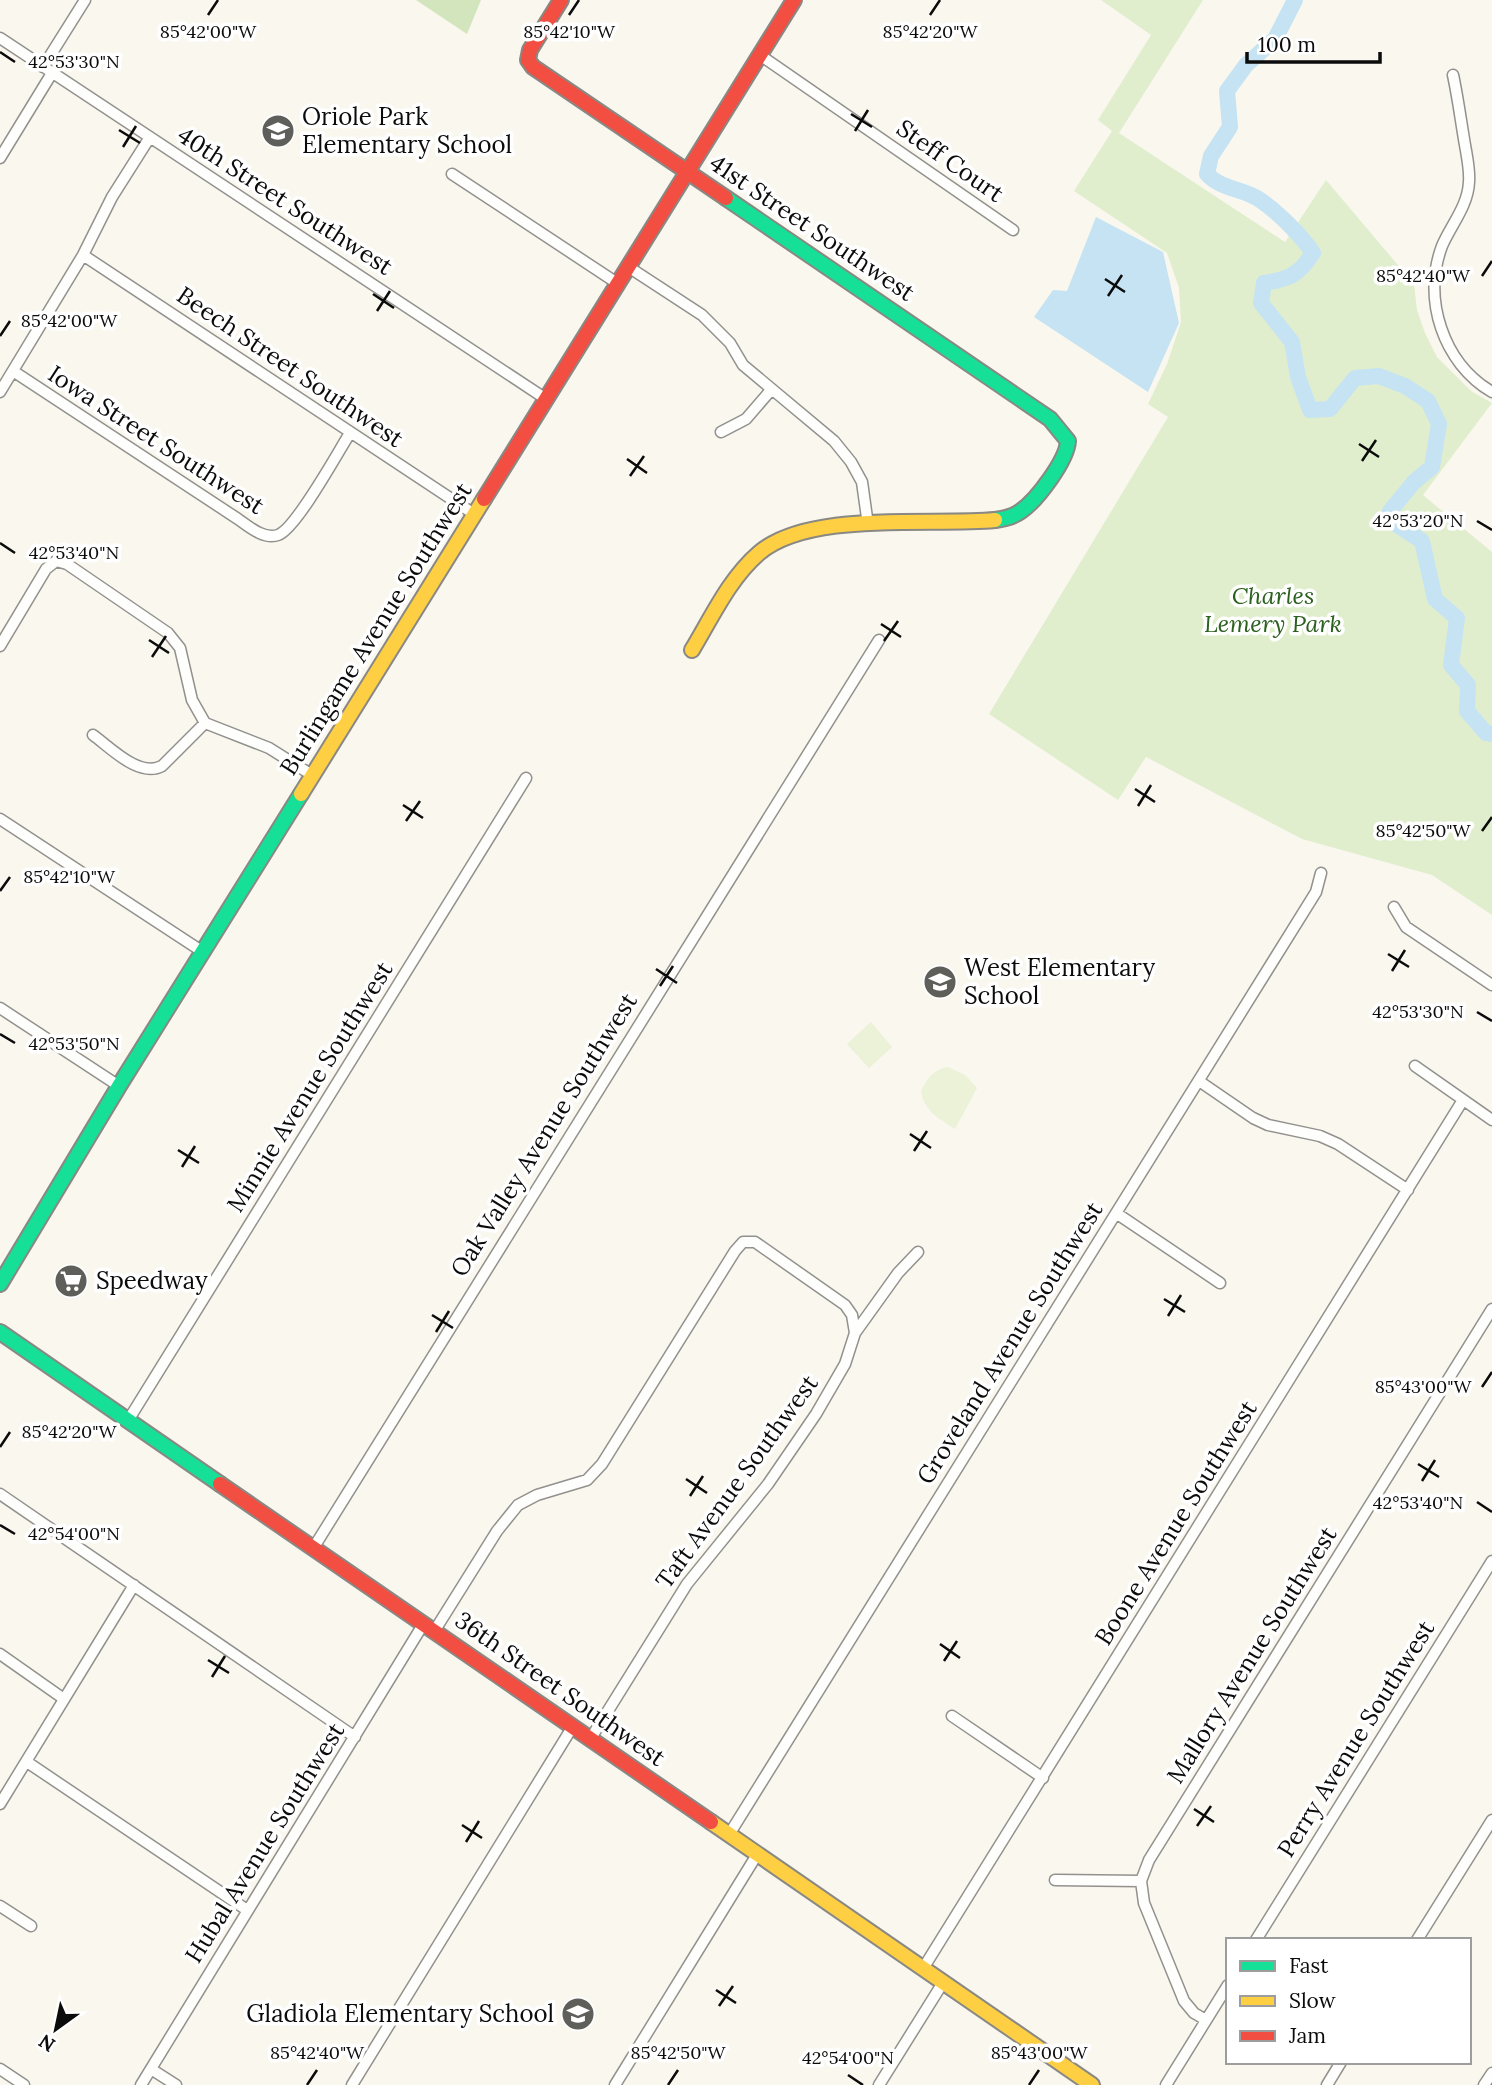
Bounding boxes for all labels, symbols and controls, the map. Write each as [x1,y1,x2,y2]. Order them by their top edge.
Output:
text: 85°42'00"W [160,20,257,43]
text: 85°42'10"W [523,20,616,43]
text: 85°42'20"W [883,20,978,43]
scale bar [1247,21,1380,65]
text: 100 m [1258,31,1316,58]
text: 42°53'30"N [28,50,120,73]
place label: Oriole Park Elementary School [302,101,512,160]
school or university icon: Oriole Park Elementary School [259,112,297,150]
street label: Steff Court [891,112,1010,209]
street label: 40th Street Southwest [172,119,399,282]
street label: 41st Street Southwest [704,147,921,308]
text: 85°42'40"W [1376,264,1471,287]
street label: Beech Street Southwest [171,279,410,454]
text: 85°42'00"W [21,309,118,332]
street label: Iowa Street Southwest [42,358,271,521]
street label: Burlingame Avenue Southwest [273,476,479,781]
text: 42°53'20"N [1372,509,1464,532]
text: 42°53'40"N [29,541,119,564]
park label: Charles Lemery Park [1204,580,1342,639]
text: 85°42'50"W [1376,819,1472,842]
text: 85°42'10"W [23,865,116,888]
place label: West Elementary School [964,952,1155,1011]
street label: Minnie Avenue Southwest [220,955,400,1218]
school or university icon: West Elementary School [921,963,959,1001]
street label: Oak Valley Avenue Southwest [443,987,644,1282]
text: 42°53'30"N [1372,1000,1464,1023]
text: 42°53'50"N [28,1032,120,1055]
street label: Groveland Avenue Southwest [910,1195,1110,1490]
supermarket icon: Speedway [52,1262,90,1300]
place label: Speedway [96,1265,208,1296]
street label: Taft Avenue Southwest [649,1368,825,1595]
text: 85°43'00"W [1375,1375,1472,1398]
street label: Boone Avenue Southwest [1088,1394,1264,1651]
text: 85°42'20"W [22,1420,117,1443]
text: 42°53'40"N [1373,1491,1463,1514]
street label: Mallory Avenue Southwest [1160,1520,1344,1789]
text: 42°54'00"N [28,1522,120,1545]
street label: 36th Street Southwest [449,1604,672,1773]
street label: Perry Avenue Southwest [1270,1614,1441,1863]
street label: Hubal Avenue Southwest [178,1716,352,1969]
legend [1226,1938,1471,2064]
text: Fast [1289,1952,1329,1979]
text: Slow [1289,1987,1336,2014]
north arrow [21,1994,91,2064]
school or university icon: Gladiola Elementary School [559,1995,597,2033]
place label: Gladiola Elementary School [246,1998,554,2029]
text: Jam [1288,2022,1326,2049]
text: N [34,2029,59,2057]
text: 85°42'40"W [270,2041,365,2064]
text: 85°42'50"W [631,2041,727,2064]
text: 85°43'00"W [991,2041,1088,2064]
text: 42°54'00"N [802,2046,894,2069]

